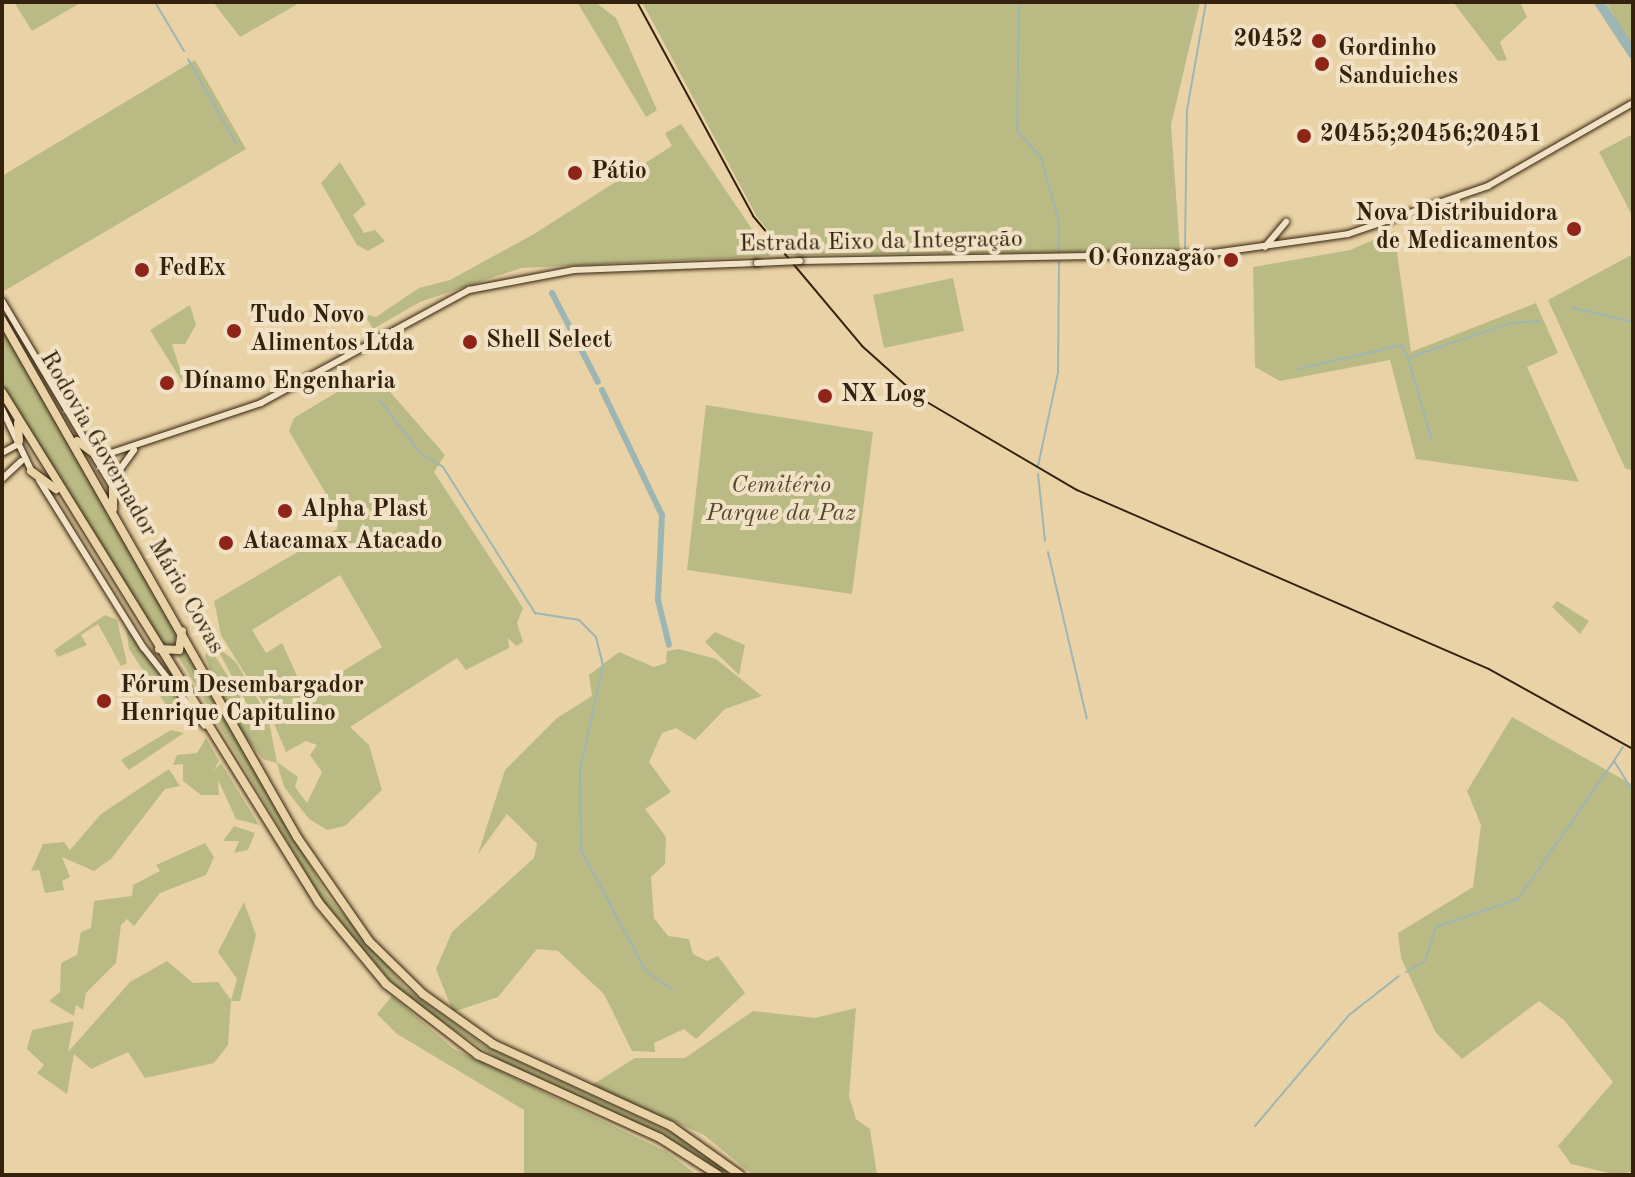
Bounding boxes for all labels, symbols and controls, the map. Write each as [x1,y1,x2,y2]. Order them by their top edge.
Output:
place label: 20452 [1233,27,1303,55]
marker: 20452 [1310,32,1328,50]
place label: Gordinho Sanduiches [1338,36,1458,92]
marker: Gordinho Sanduiches [1313,55,1331,73]
place label: 20455;20456;20451 [1320,122,1542,150]
marker: 20455;20456;20451 [1295,127,1313,145]
place label: Pátio [591,159,647,187]
marker: Pátio [566,164,584,182]
place label: Nova Distribuidora de Medicamentos [1355,201,1558,257]
marker: Nova Distribuidora de Medicamentos [1565,220,1583,238]
street label: Estrada Eixo da Integração [739,226,1023,260]
place label: O Gonzagão [1088,246,1215,274]
marker: O Gonzagão [1222,251,1240,269]
place label: FedEx [158,256,226,284]
marker: FedEx [133,261,151,279]
place label: Tudo Novo Alimentos Ltda [250,303,414,359]
marker: Tudo Novo Alimentos Ltda [225,322,243,340]
place label: Shell Select [486,328,612,356]
marker: Shell Select [461,333,479,351]
street label: Rodovia Governador Mário Covas [32,346,230,660]
place label: Dínamo Engenharia [183,369,396,397]
marker: Dínamo Engenharia [158,374,176,392]
place label: NX Log [841,382,926,410]
marker: NX Log [816,387,834,405]
park label: Cemitério Parque da Paz [706,473,856,529]
place label: Alpha Plast [301,497,427,525]
marker: Alpha Plast [276,502,294,520]
place label: Atacamax Atacado [242,529,442,557]
marker: Atacamax Atacado [217,534,235,552]
place label: Fórum Desembargador Henrique Capitulino [120,673,364,729]
marker: Fórum Desembargador Henrique Capitulino [95,692,113,710]

